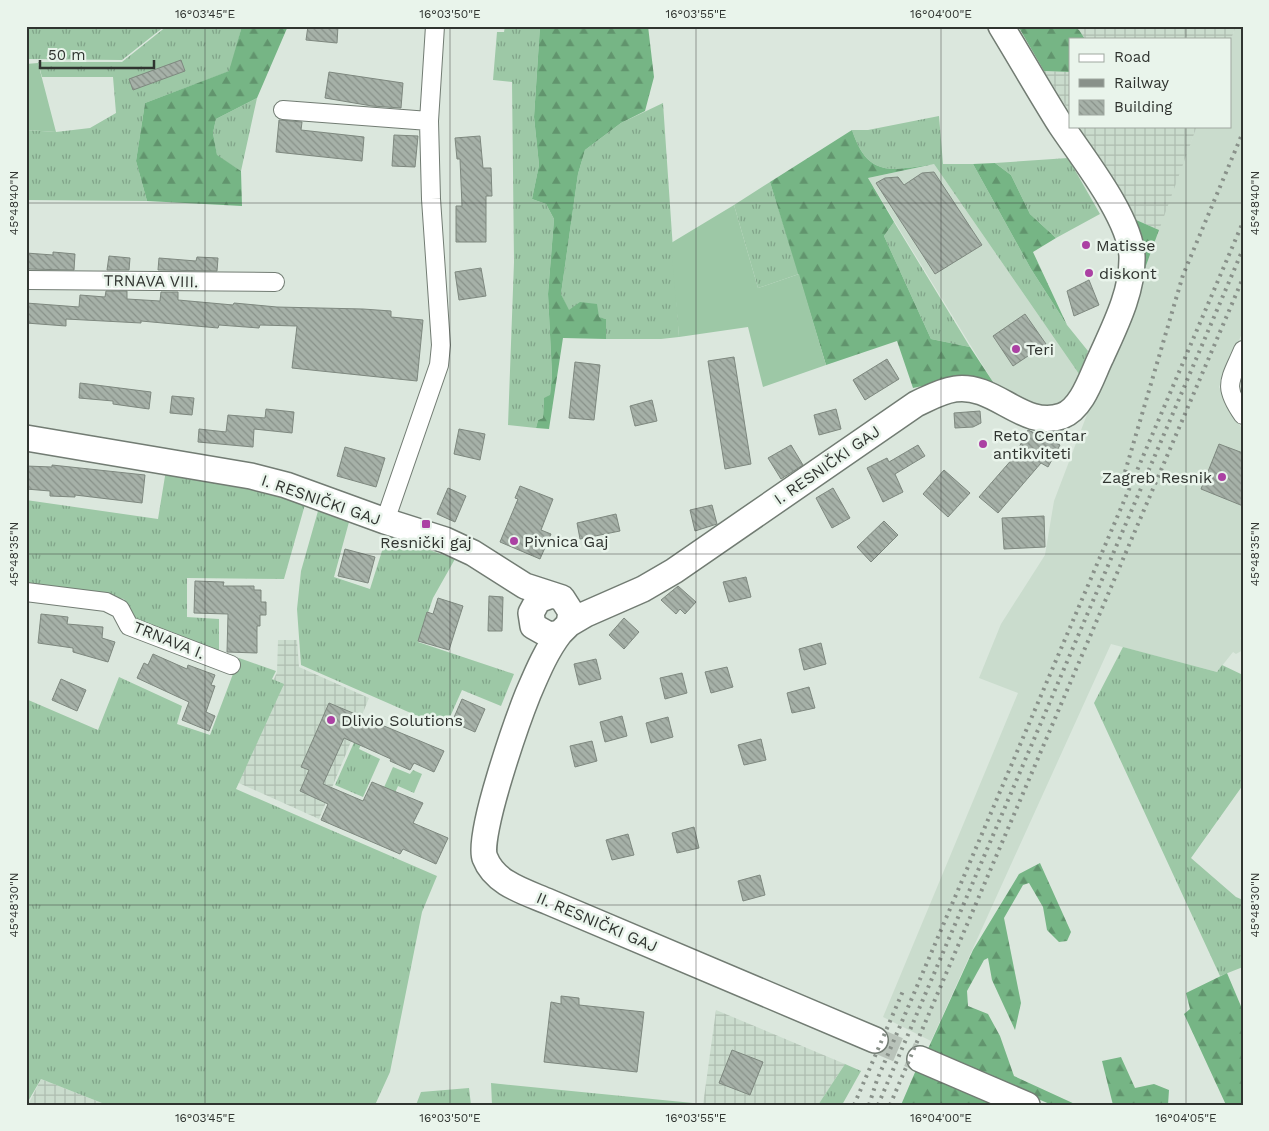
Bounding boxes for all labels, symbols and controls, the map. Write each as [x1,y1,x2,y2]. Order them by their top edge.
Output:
text: 16°03'45"E [175,7,235,21]
text: 16°03'50"E [419,7,481,21]
text: 16°03'55"E [666,7,727,21]
text: 16°04'00"E [910,7,972,21]
scale bar [40,38,154,70]
legend [1069,38,1232,128]
text: 50 m [48,46,85,64]
text: Road [1114,48,1151,66]
text: Railway [1114,74,1169,92]
text: Building [1114,98,1172,116]
text: 45°48'40"N [7,171,21,235]
text: 45°48'40"N [1248,171,1262,235]
place label: Matisse [1096,236,1155,255]
marker: Matisse [1080,239,1092,251]
place label: diskont [1099,264,1157,283]
marker: diskont [1083,267,1095,279]
street label: TRNAVA VIII. [103,271,199,291]
place label: Teri [1026,340,1054,359]
marker: Teri [1010,343,1022,355]
street label: I. RESNIČKI GAJ [770,421,884,509]
place label: Reto Centar antikviteti [993,426,1087,463]
marker: Reto Centar antikviteti [977,438,989,450]
place label: Zagreb Resnik [1102,468,1212,487]
street label: I. RESNIČKI GAJ [259,471,383,529]
marker: Zagreb Resnik [1216,471,1228,483]
marker: Resnički gaj [420,518,432,530]
text: 45°48'35"N [7,522,21,586]
text: 45°48'35"N [1248,522,1262,586]
place label: Pivnica Gaj [524,532,609,551]
place label: Resnički gaj [380,533,472,552]
marker: Pivnica Gaj [508,535,520,547]
street label: TRNAVA I. [130,617,208,663]
place label: Dlivio Solutions [341,711,463,730]
marker: Dlivio Solutions [325,714,337,726]
text: 45°48'30"N [7,872,21,938]
text: 45°48'30"N [1248,872,1262,938]
street label: II. RESNIČKI GAJ [534,888,660,956]
text: 16°03'45"E [175,1111,235,1125]
text: 16°03'50"E [419,1111,481,1125]
text: 16°03'55"E [666,1111,727,1125]
text: 16°04'00"E [910,1111,972,1125]
text: 16°04'05"E [1155,1111,1217,1125]

